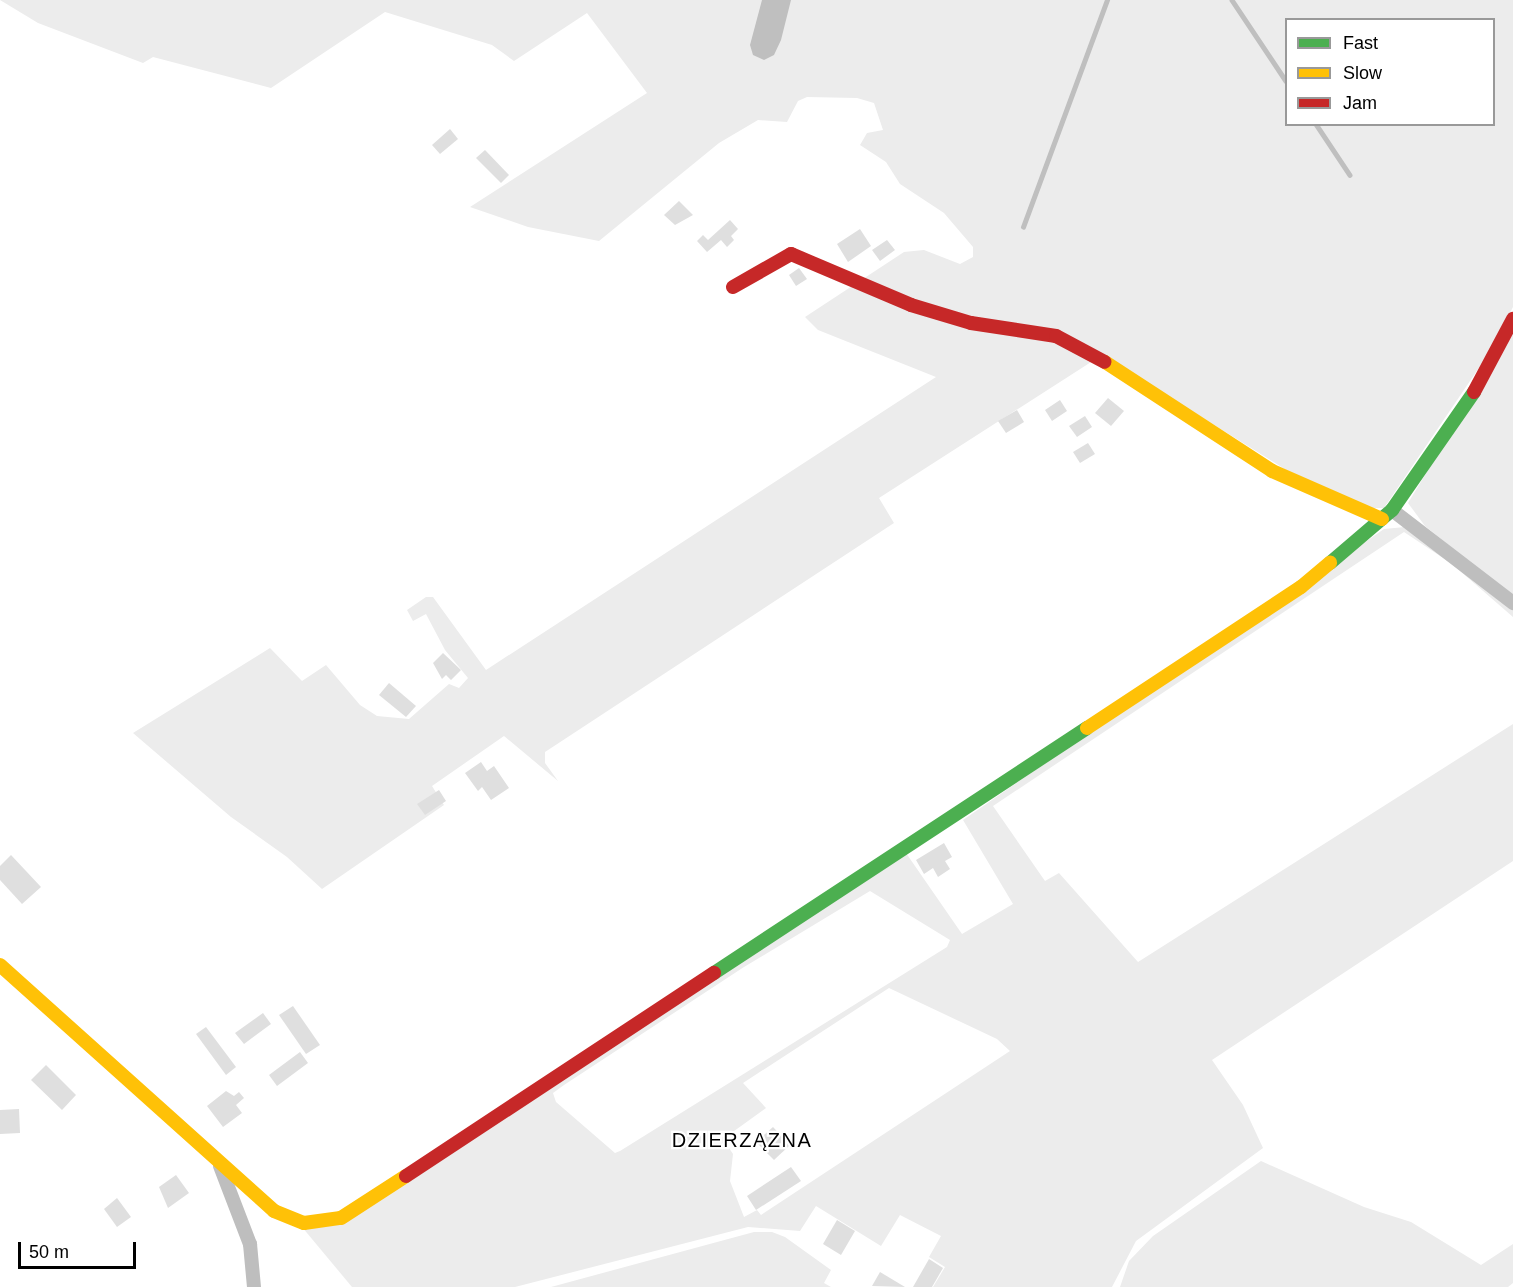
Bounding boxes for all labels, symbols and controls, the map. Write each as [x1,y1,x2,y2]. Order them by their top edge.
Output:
legend [1285,18,1495,126]
text: Fast [1343,33,1378,53]
text: Slow [1343,63,1382,83]
text: Jam [1343,93,1377,113]
district label: DZIERZĄZNA [672,1128,812,1152]
scale bar [21,1230,140,1268]
text: 50 m [29,1242,69,1262]

